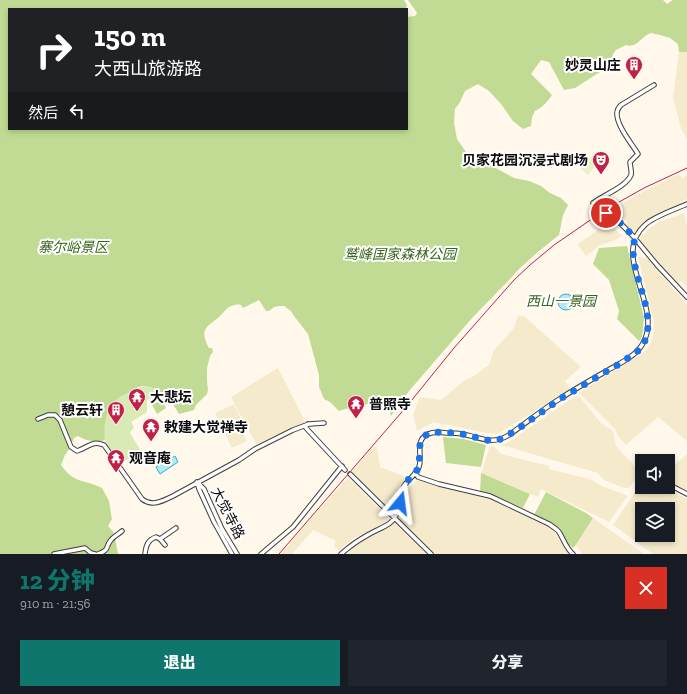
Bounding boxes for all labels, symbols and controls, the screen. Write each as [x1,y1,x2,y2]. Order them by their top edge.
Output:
text: 150 m [94,20,166,53]
icon: right [28,24,80,76]
building icon: 妙灵山庄 [624,55,644,80]
place label: 妙灵山庄 [565,57,621,74]
text: 大西山旅游路 [94,58,202,80]
icon: left [66,100,88,122]
text: 然后 [28,104,58,122]
theatre icon: 贝家花园沉浸式剧场 [591,150,611,175]
place label: 贝家花园沉浸式剧场 [462,152,588,169]
pin [589,196,623,230]
icon: arrive [595,202,617,224]
park label: 寨尔峪景区 [38,239,110,256]
park label: 鹫峰国家森林公园 [344,246,458,263]
park label: 西山一景园 [526,293,598,310]
temple icon: 大悲坛 [127,387,147,412]
place label: 大悲坛 [150,389,192,406]
temple icon: 普照寺 [346,394,366,419]
place label: 普照寺 [369,396,411,413]
building icon: 憩云轩 [106,400,126,425]
place label: 憩云轩 [61,402,103,419]
temple icon: 敕建大觉禅寺 [141,417,161,442]
place label: 敕建大觉禅寺 [164,419,248,436]
temple icon: 观音庵 [106,448,126,473]
place label: 观音庵 [129,450,171,467]
map controls [635,454,675,542]
button: sound [635,454,675,494]
position arrow [379,482,421,524]
street label: 大觉寺路 [207,484,248,542]
button: layers [635,502,675,542]
text: 12 分钟 [20,566,95,595]
button: close [625,567,667,609]
text: 910 m · 21:56 [20,596,91,611]
button: 退出 [20,640,340,686]
button: 分享 [348,640,667,686]

